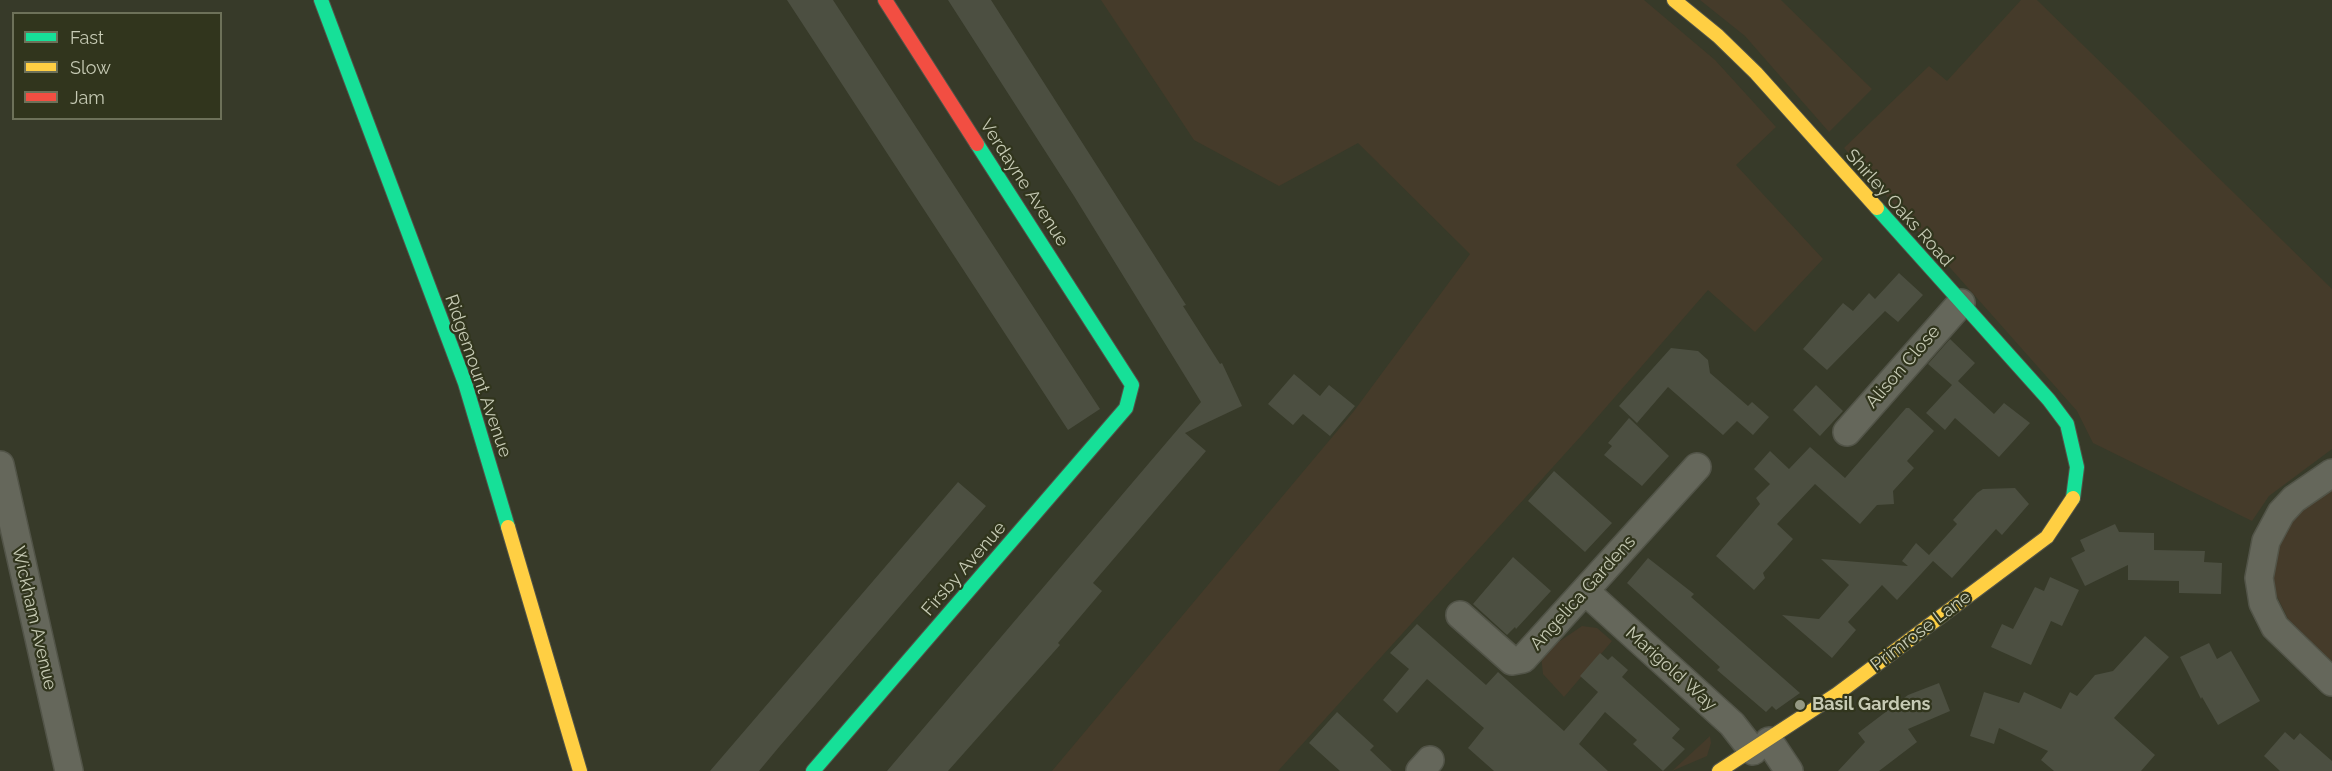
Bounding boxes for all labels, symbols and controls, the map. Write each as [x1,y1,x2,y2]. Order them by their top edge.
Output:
legend [12,12,222,120]
text: Fast [70,27,104,48]
text: Slow [70,57,111,78]
text: Jam [70,87,105,108]
street label: Verdayne Avenue [975,116,1073,250]
street label: Shirley Oaks Road [1841,145,1957,271]
street label: Ridgemount Avenue [440,292,516,460]
street label: Alison Close [1861,321,1945,413]
street label: Firsby Avenue [917,517,1011,621]
street label: Angelica Gardens [1526,531,1640,655]
street label: Wickham Avenue [7,544,61,692]
street label: Primrose Lane [1867,586,1975,676]
street label: Marigold Way [1621,622,1721,716]
place label: Basil Gardens [1812,694,1930,716]
marker: Basil Gardens [1793,698,1807,712]

